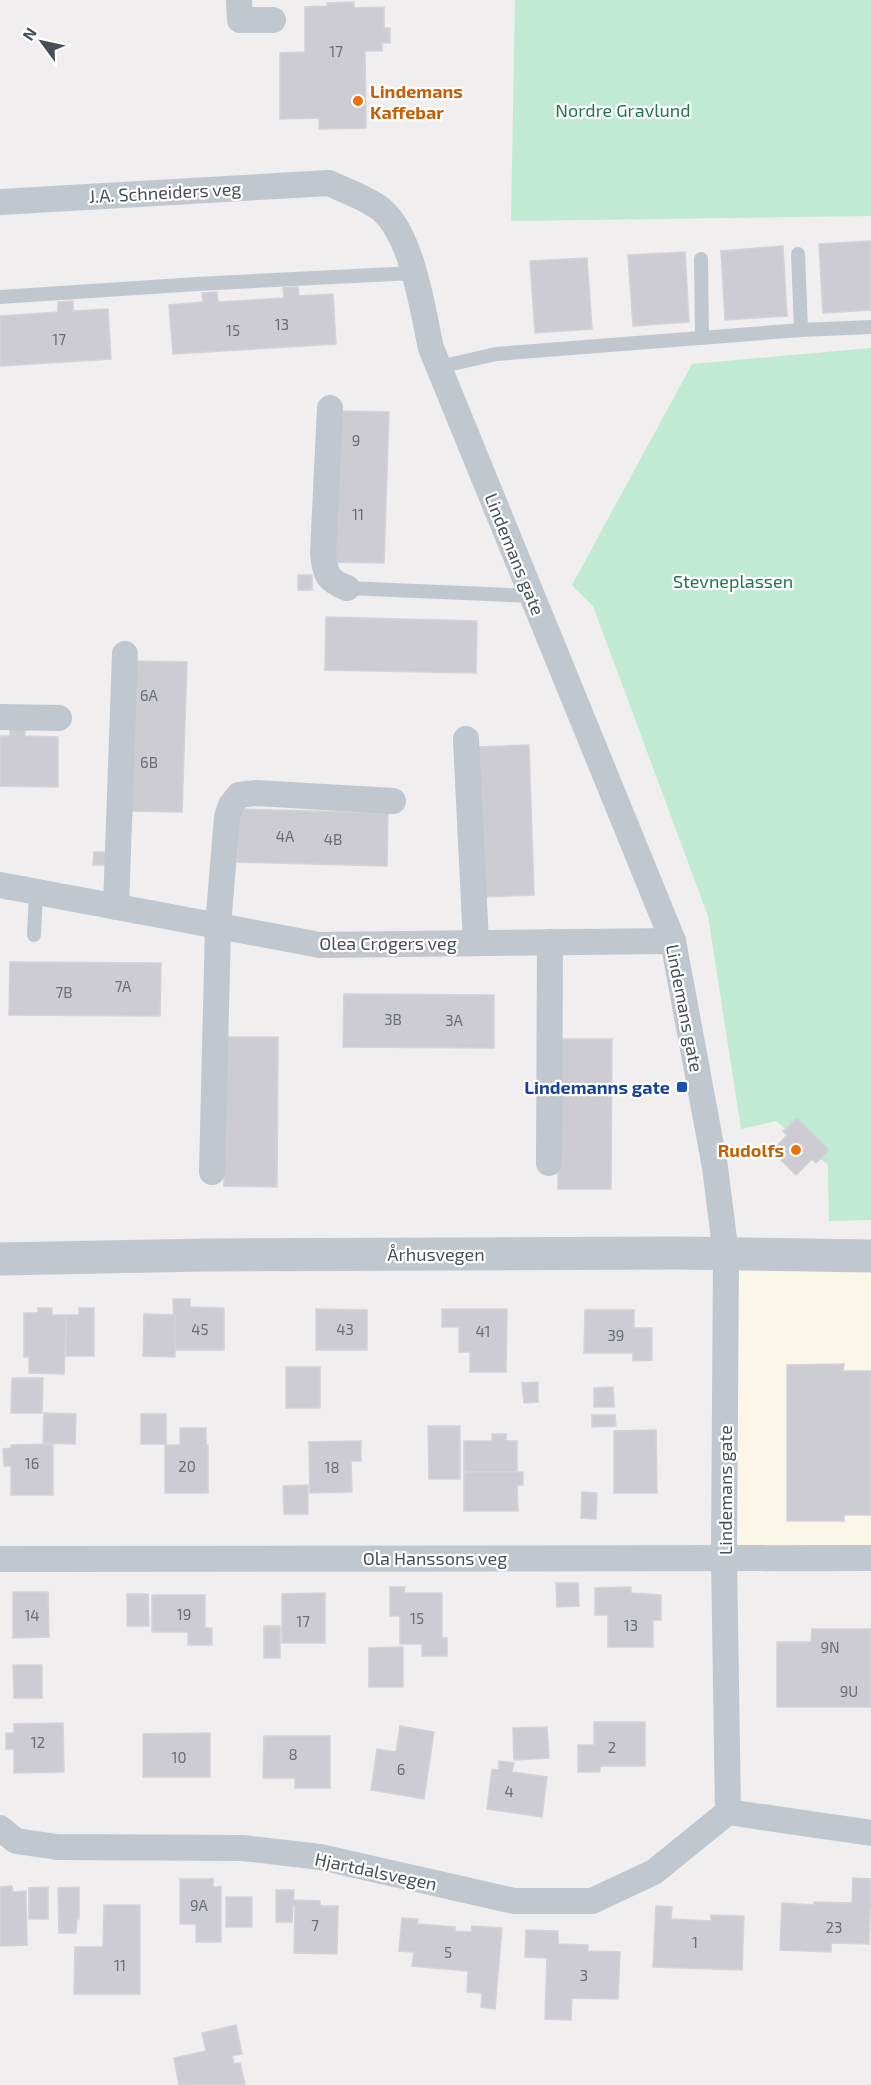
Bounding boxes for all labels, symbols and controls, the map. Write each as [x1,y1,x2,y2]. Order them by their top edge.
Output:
north arrow [12,12,72,72]
text: N [18,24,40,44]
house number: 17 [329,42,343,60]
place label: Lindemans Kaffebar [370,80,463,123]
marker: Lindemans Kaffebar [351,94,365,108]
park label: Nordre Gravlund [555,99,691,121]
street label: J.A. Schneiders veg [88,177,242,207]
house number: 13 [275,315,289,333]
house number: 15 [226,321,240,339]
house number: 17 [52,330,66,348]
house number: 9 [352,431,360,449]
street label: Lindemans gate [480,490,550,618]
house number: 11 [352,505,364,523]
park label: Stevneplassen [673,570,793,592]
house number: 6A [140,686,159,704]
house number: 6B [140,753,158,771]
house number: 4A [276,827,295,845]
house number: 4B [324,830,342,848]
street label: Olea Crøgers veg [319,932,457,954]
street label: Lindemans gate [662,942,708,1074]
house number: 7A [115,977,132,995]
house number: 7B [56,983,72,1001]
house number: 3B [384,1010,402,1028]
house number: 3A [445,1011,464,1029]
place label: Lindemanns gate [524,1076,670,1098]
marker: Lindemanns gate [675,1080,689,1094]
place label: Rudolfs [718,1139,784,1161]
marker: Rudolfs [789,1143,803,1157]
street label: Århusvegen [387,1243,485,1265]
house number: 45 [191,1320,209,1338]
house number: 43 [336,1320,354,1338]
house number: 41 [475,1322,491,1340]
house number: 39 [608,1326,624,1344]
street label: Lindemans gate [714,1425,736,1555]
house number: 16 [25,1454,39,1472]
house number: 20 [178,1457,196,1475]
house number: 18 [324,1458,340,1476]
street label: Ola Hanssons veg [363,1547,507,1569]
house number: 19 [177,1605,191,1623]
house number: 14 [24,1606,40,1624]
house number: 15 [410,1609,424,1627]
house number: 17 [296,1612,310,1630]
house number: 13 [624,1616,638,1634]
house number: 9N [820,1638,840,1656]
house number: 9U [840,1682,858,1700]
house number: 12 [31,1733,45,1751]
house number: 2 [608,1738,616,1756]
house number: 8 [288,1745,298,1763]
house number: 10 [171,1748,187,1766]
house number: 6 [397,1760,405,1778]
house number: 4 [504,1782,514,1800]
street label: Hjartdalsvegen [313,1847,439,1895]
house number: 9A [190,1896,209,1914]
house number: 7 [311,1916,319,1934]
house number: 23 [826,1918,842,1936]
house number: 1 [692,1933,698,1951]
house number: 5 [444,1943,452,1961]
house number: 11 [114,1956,126,1974]
house number: 3 [580,1966,588,1984]

